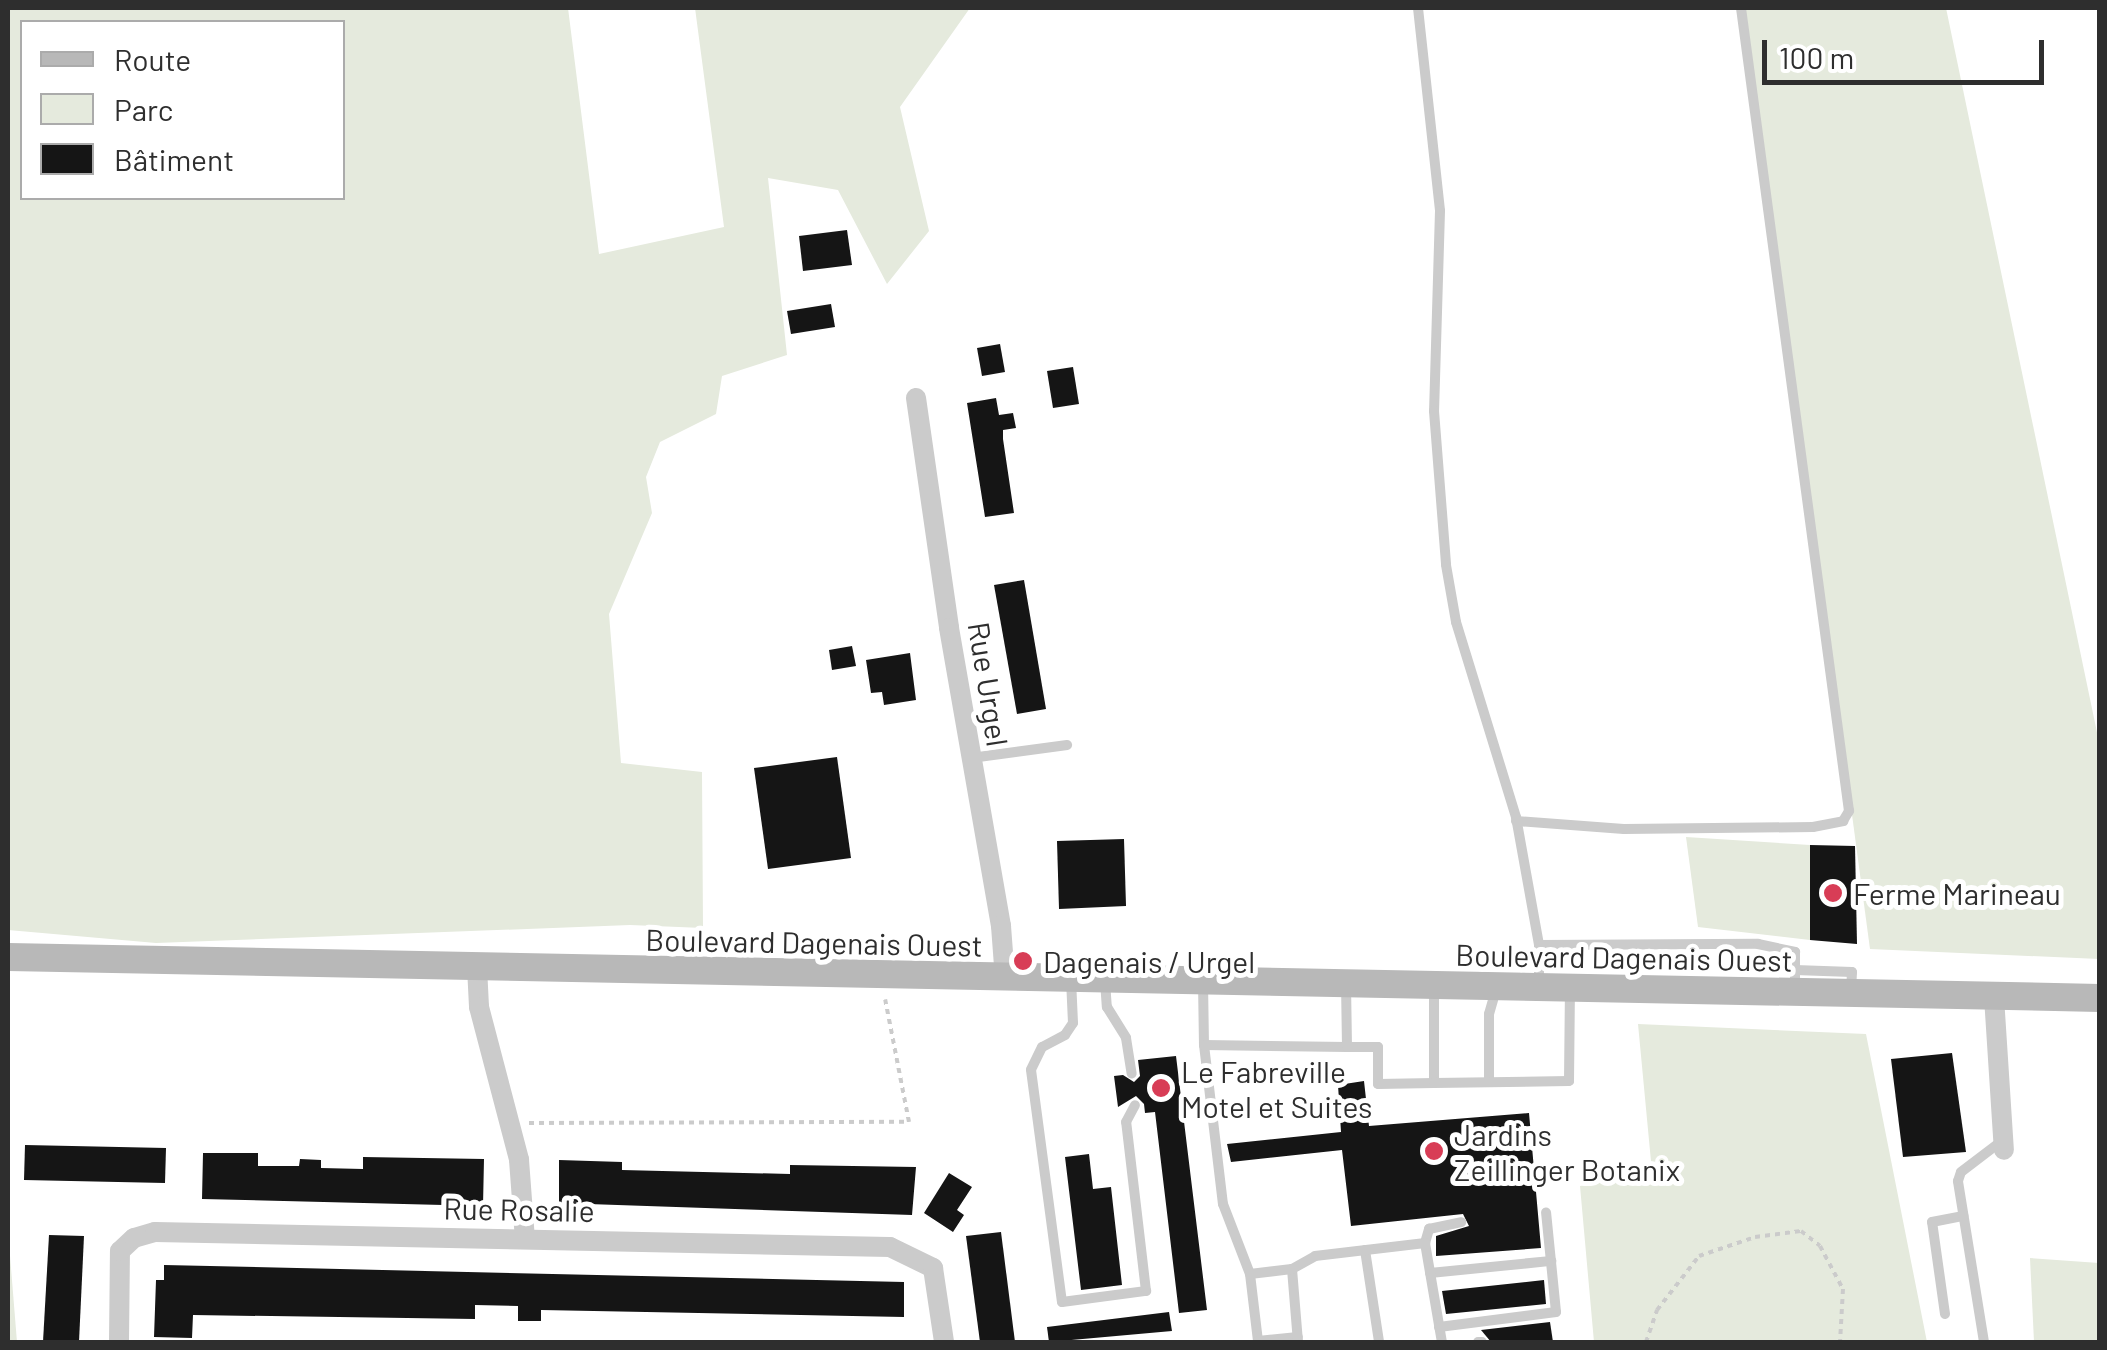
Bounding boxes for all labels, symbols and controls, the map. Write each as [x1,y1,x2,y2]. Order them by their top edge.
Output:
legend [20,20,345,200]
scale bar [1767,20,2050,82]
text: 100 m [1779,39,1854,75]
text: Route [114,41,191,77]
text: Parc [114,91,173,127]
text: Bâtiment [114,141,234,177]
street label: Rue Urgel [961,619,1017,749]
place label: Ferme Marineau [1853,875,2061,911]
marker: Ferme Marineau [1822,882,1844,904]
street label: Boulevard Dagenais Ouest [645,921,983,963]
street label: Boulevard Dagenais Ouest [1455,936,1793,978]
place label: Dagenais / Urgel [1043,943,1255,979]
marker: Dagenais / Urgel [1012,950,1034,972]
place label: Le Fabreville Motel et Suites [1181,1053,1373,1124]
marker: Le Fabreville Motel et Suites [1150,1077,1172,1099]
place label: Jardins Zeillinger Botanix [1454,1116,1680,1186]
marker: Jardins Zeillinger Botanix [1423,1140,1445,1162]
street label: Rue Rosalie [443,1190,595,1228]

